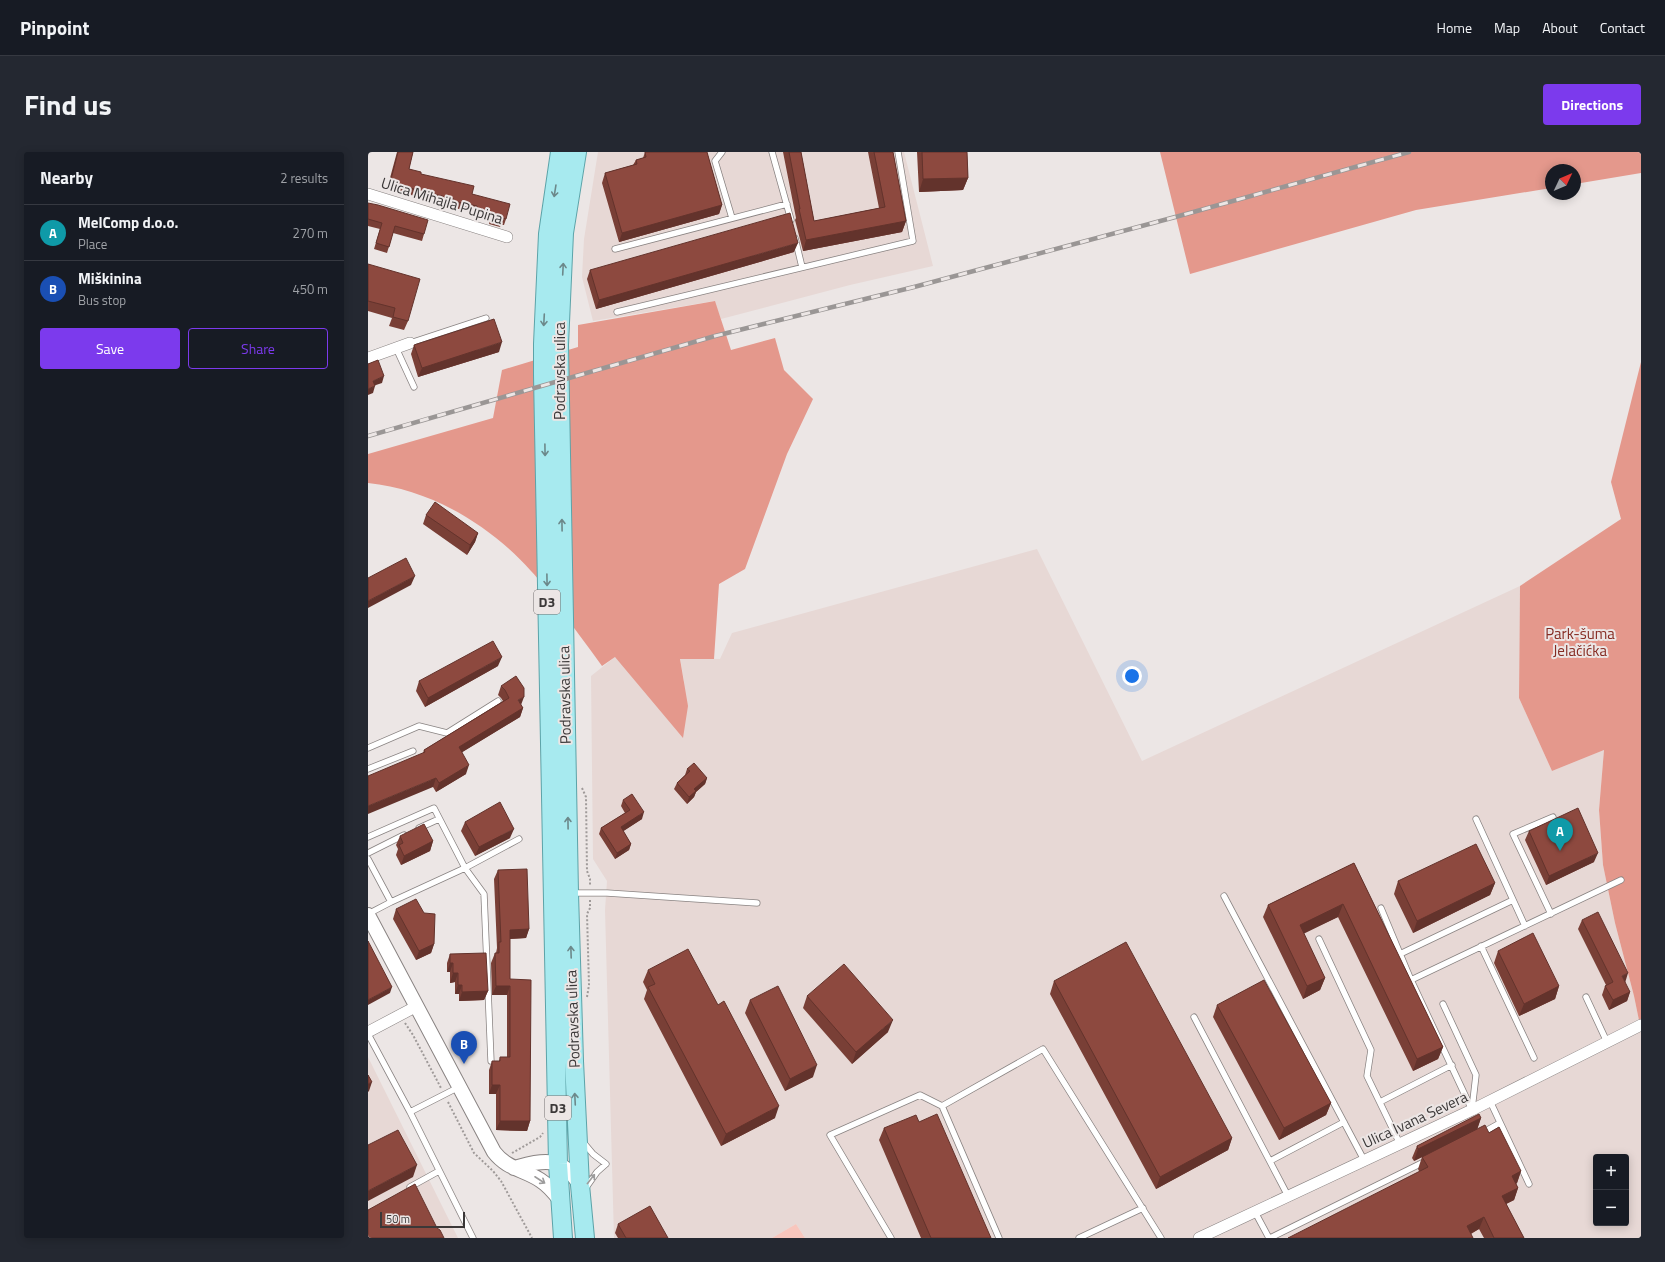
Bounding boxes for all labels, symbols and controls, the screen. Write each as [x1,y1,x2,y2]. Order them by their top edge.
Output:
text: Pinpoint [20,13,89,42]
text: Home [1437,17,1472,38]
text: Map [1494,17,1520,38]
text: About [1542,17,1578,38]
text: Contact [1600,17,1645,38]
text: Find us [24,83,112,126]
button: Directions [1543,84,1641,125]
north arrow [1545,164,1581,200]
text: Nearby [40,165,93,191]
text: 2 results [280,168,328,188]
street label: Ulica Mihajla Pupina [378,171,506,230]
one-way arrow [551,184,559,197]
text: MelComp d.o.o. [78,211,178,234]
text: A [49,223,57,243]
text: 270 m [292,223,328,243]
text: Place [78,234,107,254]
one-way arrow [559,263,566,276]
text: Miškinina [78,267,142,290]
text: B [49,279,57,299]
text: 450 m [292,279,328,299]
text: Bus stop [78,290,126,310]
one-way arrow [541,313,548,326]
street label: Podravska ulica [548,321,571,420]
button: Save [40,328,180,369]
button: Share [188,328,328,369]
one-way arrow [541,443,549,456]
one-way arrow [558,519,566,532]
one-way arrow [543,573,551,586]
road number: D3 [534,590,560,614]
park label: Park-šuma Jelačićka [1545,622,1615,662]
street label: Podravska ulica [552,645,577,744]
your location [1122,666,1142,686]
one-way arrow [564,817,571,830]
pin: A [1547,818,1573,851]
one-way arrow [567,946,574,959]
street label: Podravska ulica [559,969,586,1068]
pin: B [451,1031,477,1064]
street label: Ulica Ivana Severa [1358,1085,1472,1154]
one-way arrow [572,1093,579,1106]
road number: D3 [545,1096,571,1120]
map controls [1593,1154,1629,1226]
button: + [1593,1154,1629,1190]
one-way arrow [587,1174,596,1185]
one-way arrow [534,1176,545,1184]
button: − [1593,1190,1629,1226]
scale bar [380,1210,465,1229]
text: 50 m [386,1211,410,1227]

